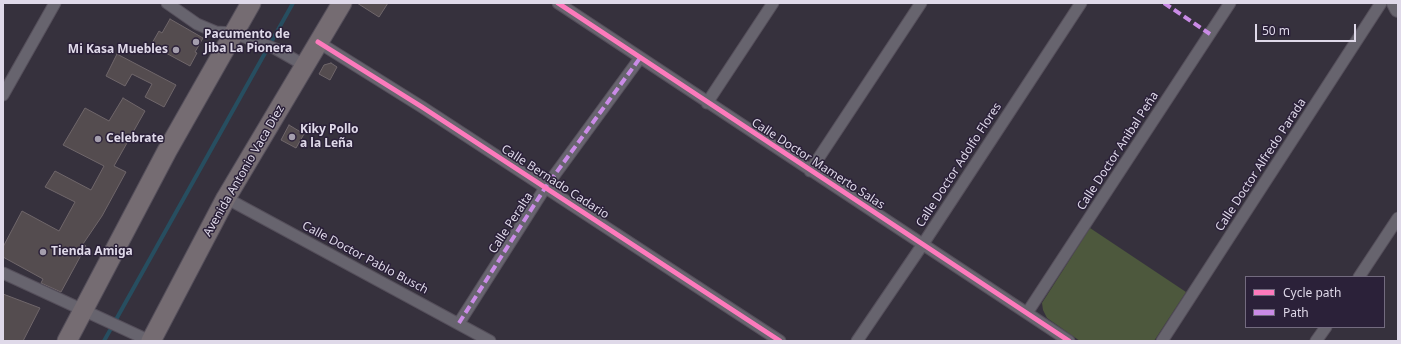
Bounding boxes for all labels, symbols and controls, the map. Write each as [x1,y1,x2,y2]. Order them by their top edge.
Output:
scale bar [1257,16,1358,42]
text: 50 m [1262,22,1290,39]
place label: Pacumento de Jiba La Pionera [204,28,292,56]
marker: Pacumento de Jiba La Pionera [191,37,201,47]
place label: Mi Kasa Muebles [68,43,168,57]
marker: Mi Kasa Muebles [171,45,181,55]
street label: Calle Doctor Anibal Peña [1074,89,1162,213]
street label: Calle Doctor Alfredo Parada [1213,96,1309,234]
street label: Calle Doctor Adolfo Flores [913,100,1005,230]
street label: Avenida Antonio Vaca Diez [200,103,288,239]
street label: Calle Doctor Mamerto Salas [749,115,887,213]
place label: Kiky Pollo a la Leña [300,123,359,151]
place label: Celebrate [106,132,164,146]
marker: Kiky Pollo a la Leña [287,132,297,142]
marker: Celebrate [93,134,103,144]
street label: Calle Bernado Cadario [498,142,612,222]
street label: Calle Peralta [486,190,536,256]
street label: Calle Doctor Pablo Busch [299,219,431,297]
place label: Tienda Amiga [51,245,133,259]
marker: Tienda Amiga [38,247,48,257]
legend [1245,276,1385,328]
text: Cycle path [1283,284,1341,301]
text: Path [1283,304,1309,321]

